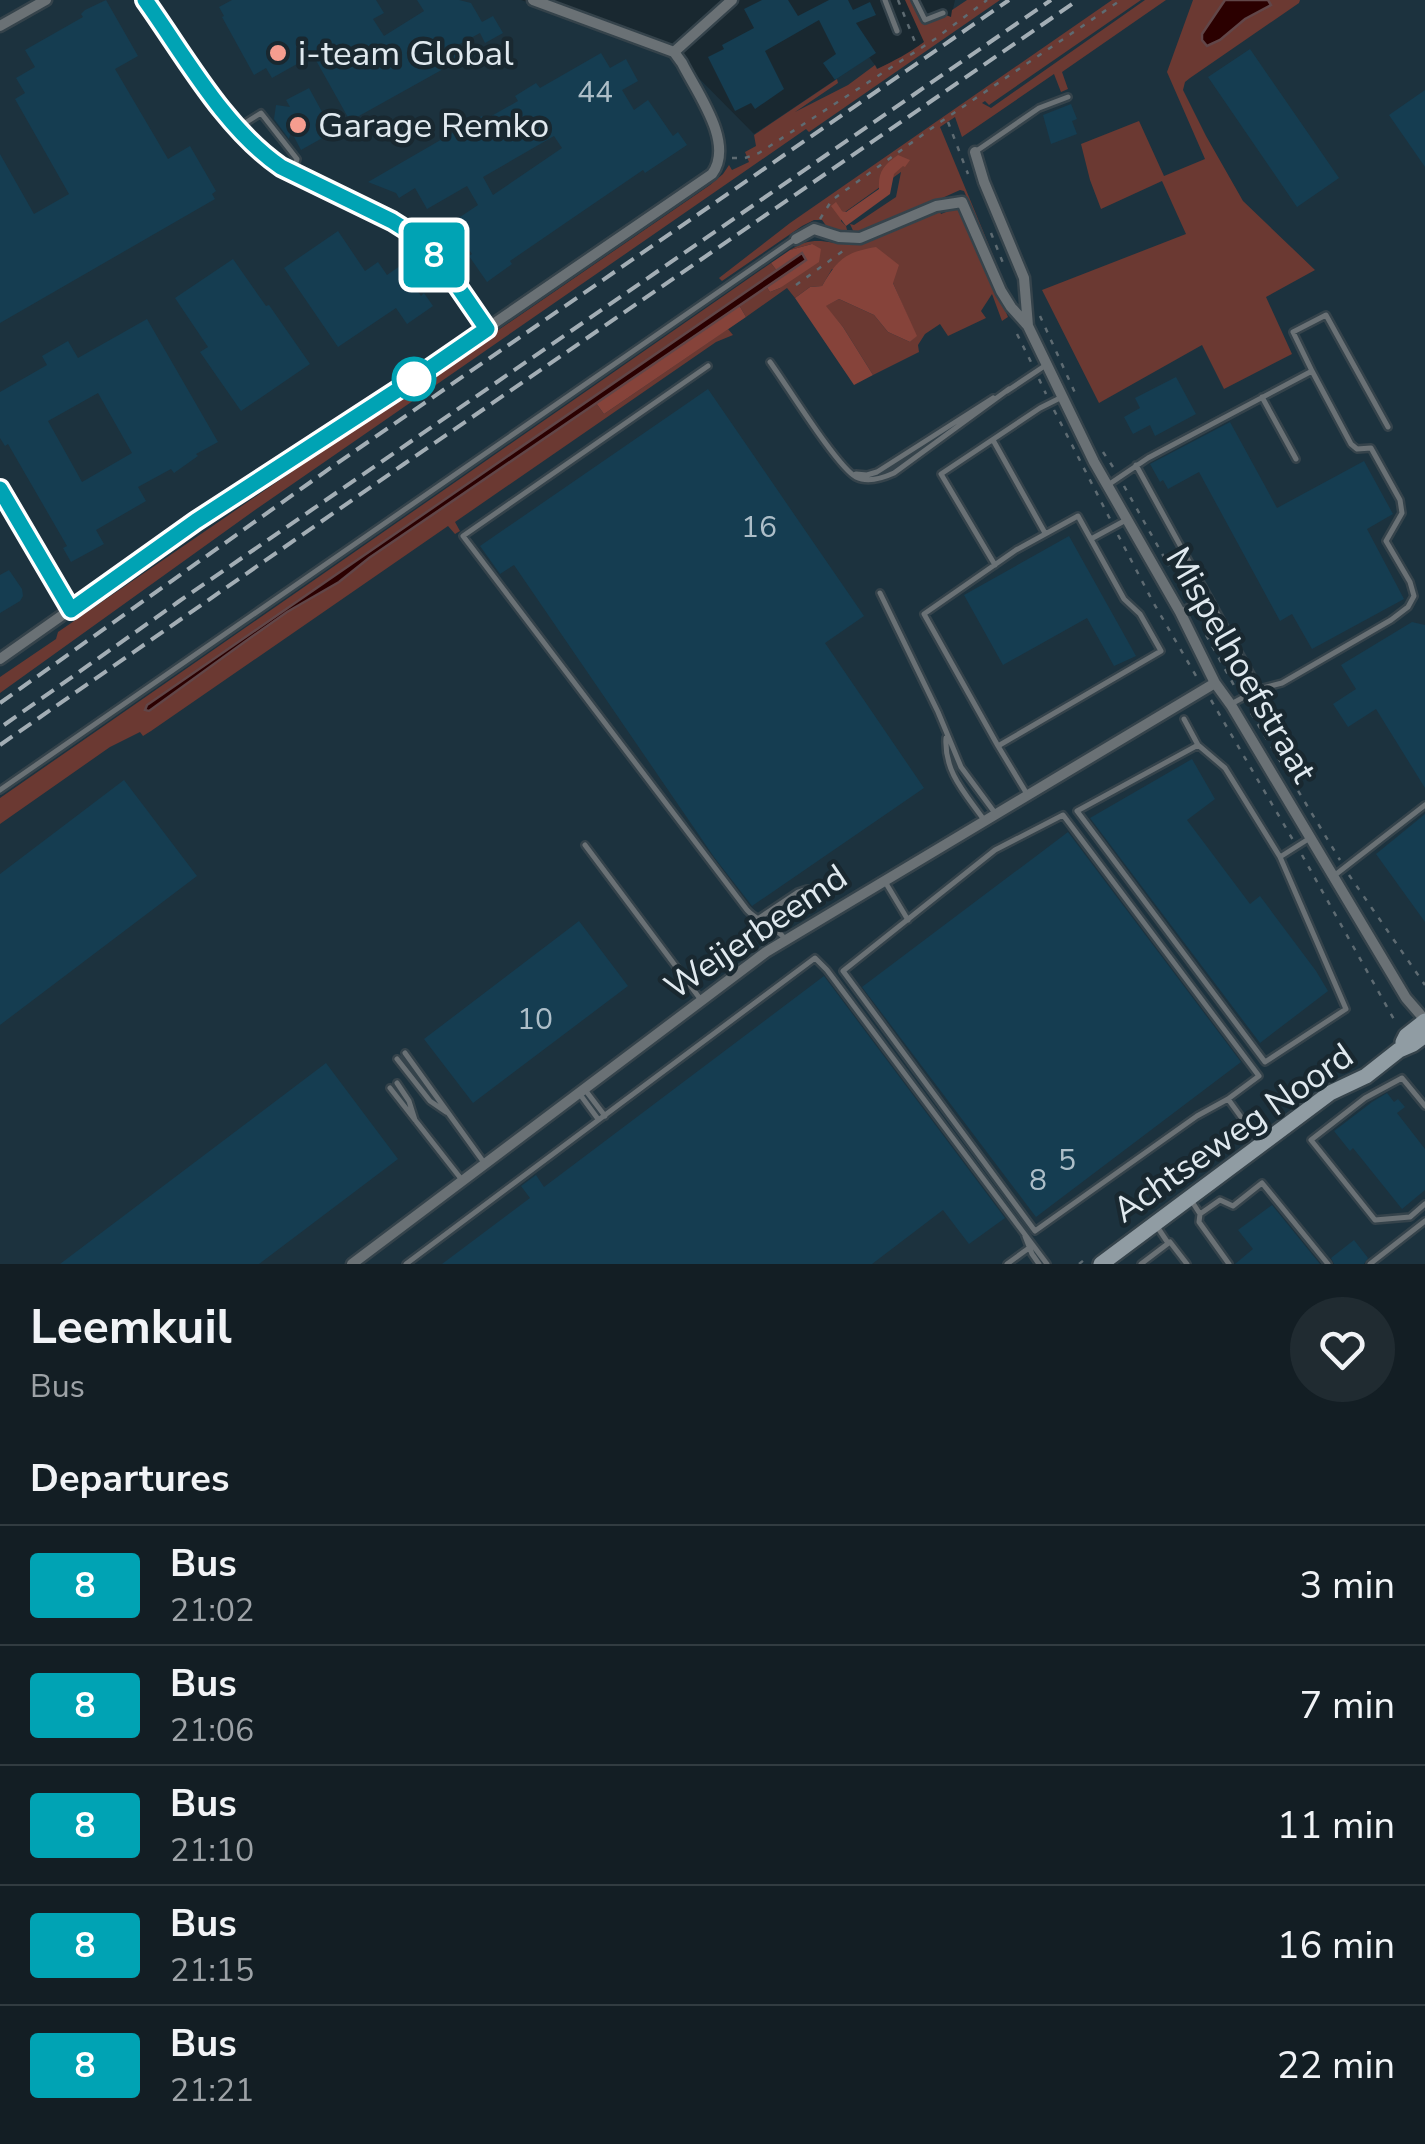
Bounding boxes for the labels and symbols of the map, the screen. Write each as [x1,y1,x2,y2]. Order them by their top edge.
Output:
place label: i-team Global [298,30,514,77]
marker: i-team Global [267,42,289,64]
house number: 44 [577,72,613,113]
place label: Garage Remko [318,102,549,149]
marker: Garage Remko [287,114,309,136]
line badge: 8 [402,222,466,288]
unlabelled marker [393,358,435,400]
house number: 16 [741,507,777,548]
street label: Mispelhoefstraat [1155,539,1328,792]
street label: Weijerbeemd [656,854,856,1010]
house number: 10 [517,999,553,1040]
street label: Achtseweg Noord [1103,1032,1363,1234]
house number: 5 [1058,1140,1076,1181]
house number: 8 [1029,1160,1047,1201]

